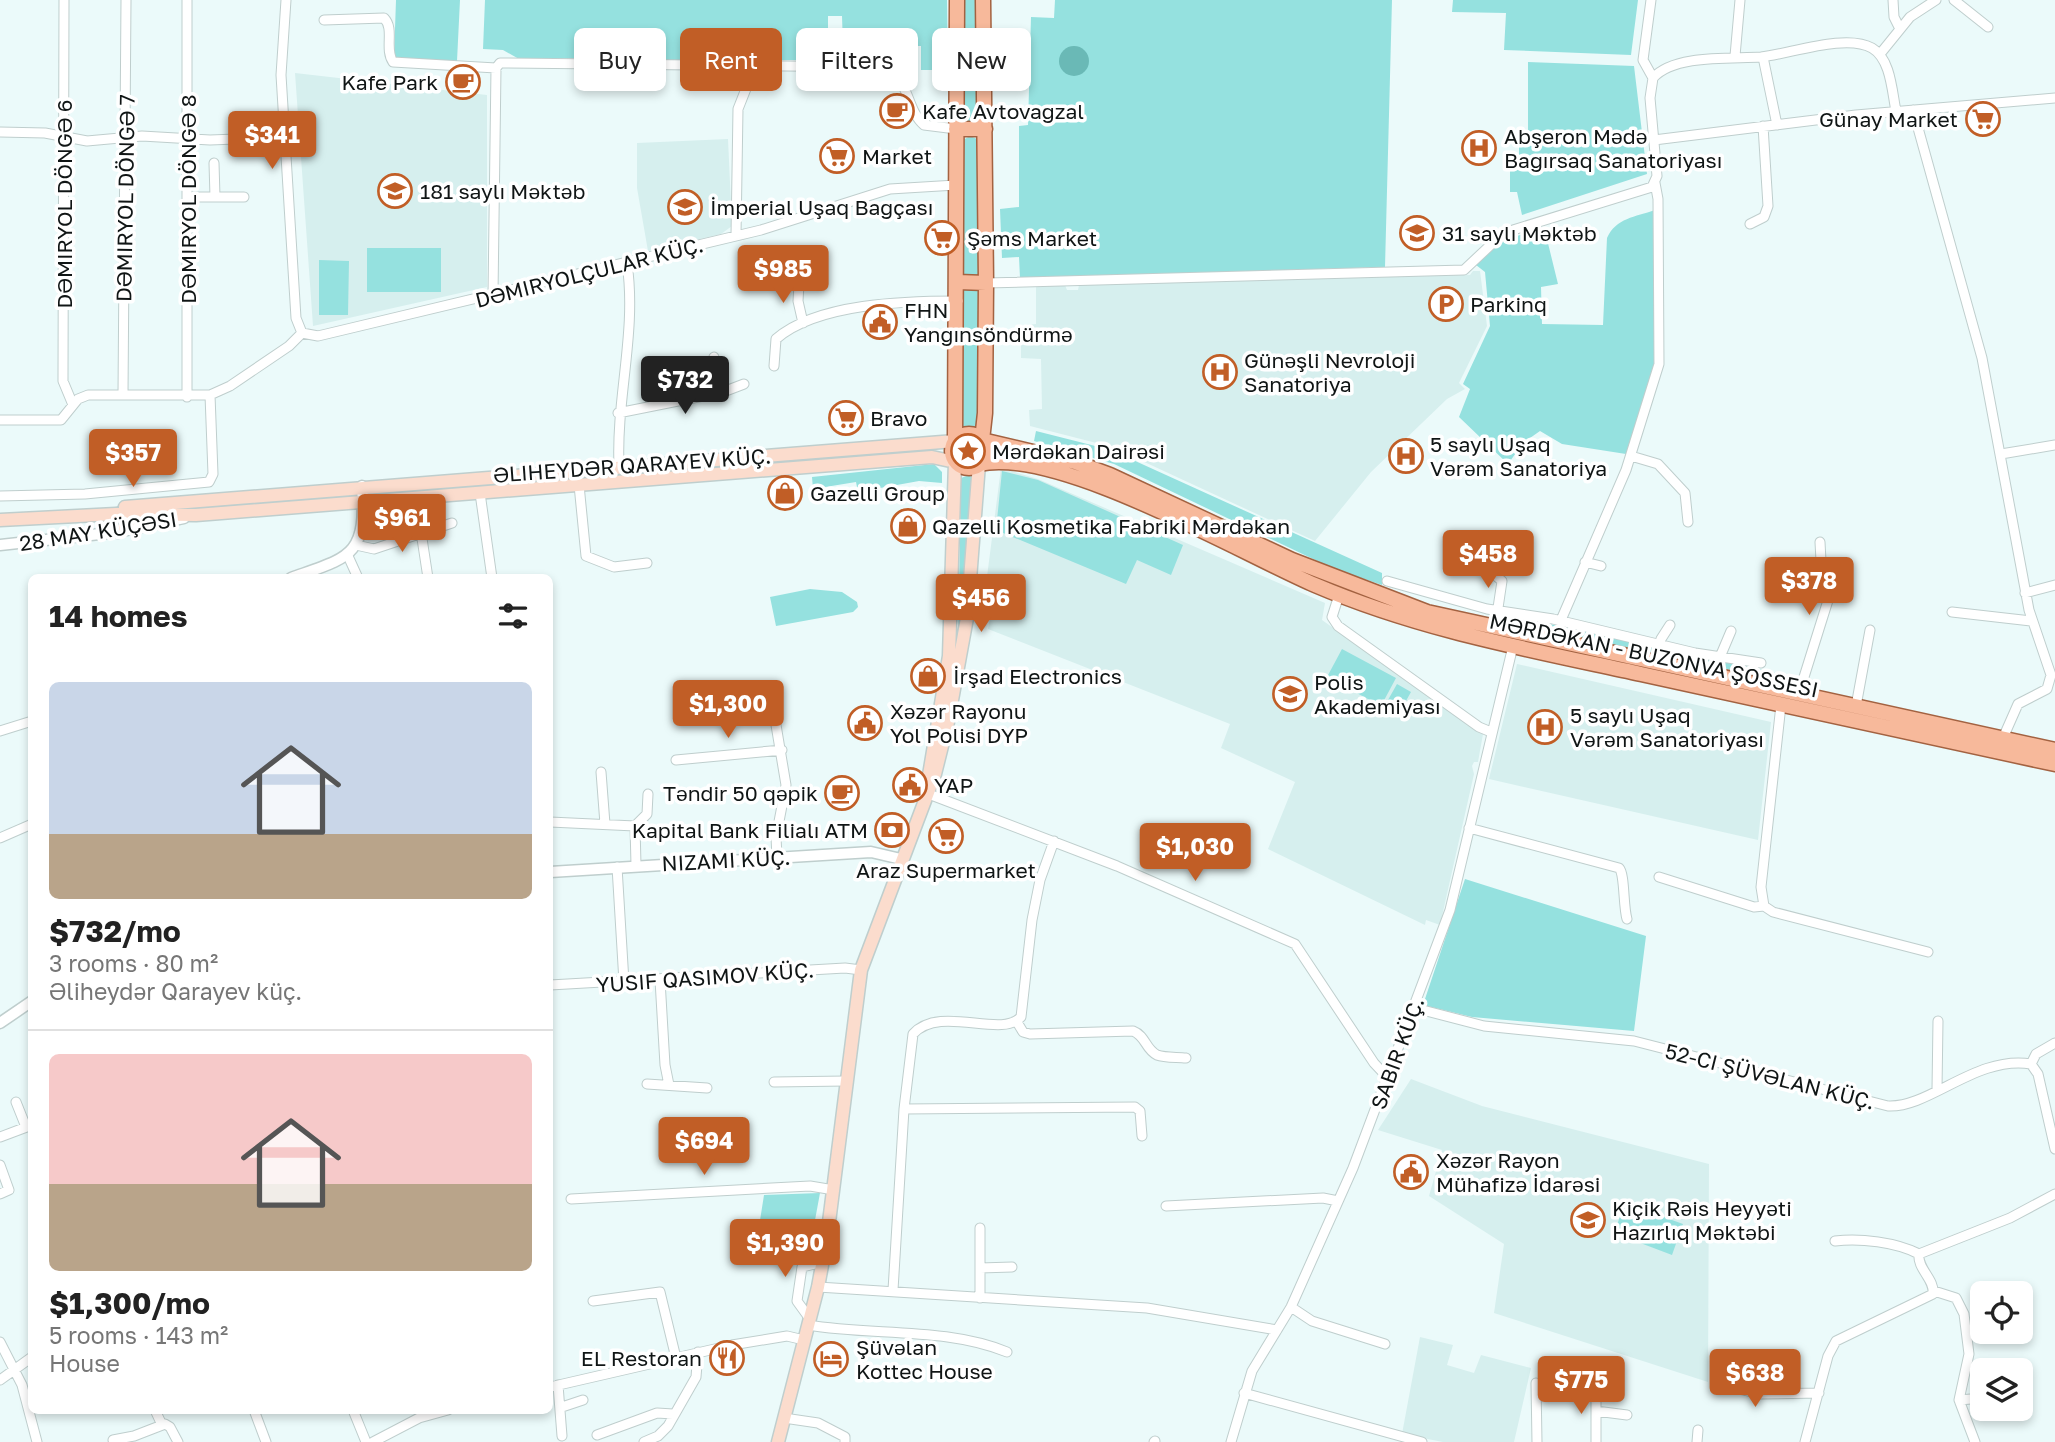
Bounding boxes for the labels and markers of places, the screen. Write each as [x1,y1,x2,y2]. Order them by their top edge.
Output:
cafe icon: Kafe Park [444,63,482,101]
place label: Kafe Park [342,69,438,95]
cafe icon: Kafe Avtovağzal [878,92,916,130]
place label: Kafe Avtovağzal [922,98,1084,124]
supermarket icon: Günay Market [1964,100,2002,138]
place label: Günay Market [1819,106,1958,132]
pin: $341 [231,111,313,171]
place label: Abşeron Mədə Bağırsaq Sanatoriyası [1504,123,1722,173]
hospital icon: Abşeron Mədə Bağırsaq Sanatoriyası [1460,129,1498,167]
supermarket icon: Market [818,137,856,175]
place label: Market [862,143,932,169]
school or university icon: 181 saylı Məktəb [376,172,414,210]
place label: 181 saylı Məktəb [420,178,585,204]
school or university icon: İmperial Uşaq Bağçası [666,188,704,226]
place label: İmperial Uşaq Bağçası [710,194,933,220]
school or university icon: 31 saylı Məktəb [1398,214,1436,252]
supermarket icon: Şəms Market [923,219,961,257]
place label: 31 saylı Məktəb [1442,220,1597,246]
place label: Şəms Market [967,225,1097,251]
pin: $985 [742,246,824,305]
parking icon: Parkinq [1427,285,1465,323]
place label: Parkinq [1470,291,1547,317]
place label: FHN Yanğınsöndürmə [904,297,1073,347]
public building icon: FHN Yanğınsöndürmə [861,303,899,341]
place label: Günəşli Nevroloji Sanatoriya [1244,347,1415,397]
hospital icon: Günəşli Nevroloji Sanatoriya [1201,353,1239,391]
pin: $732 [644,356,726,416]
supermarket icon: Bravo [827,399,865,437]
place label: Bravo [870,405,927,431]
pin: $357 [92,430,174,489]
place label: 5 saylı Uşaq Vərəm Sanatoriya [1430,431,1607,481]
place icon: Mərdəkan Dairəsi [949,432,987,470]
hospital icon: 5 saylı Uşaq Vərəm Sanatoriya [1387,437,1425,475]
place label: Mərdəkan Dairəsi [992,438,1165,464]
shop icon: Gazelli Group [766,474,804,512]
place label: Gazelli Group [810,480,945,506]
pin: $961 [361,494,443,554]
shop icon: Qazelli Kosmetika Fabriki Mərdəkan [889,507,927,545]
place label: Qazelli Kosmetika Fabriki Mərdəkan [932,513,1290,539]
pin: $458 [1447,530,1529,590]
pin: $378 [1768,558,1850,617]
pin: $456 [940,574,1022,634]
shop icon: İrşad Electronics [909,657,947,695]
place label: İrşad Electronics [953,663,1122,689]
place label: Polis Akademiyası [1314,669,1441,719]
school or university icon: Polis Akademiyası [1271,675,1309,713]
pin: $1,300 [671,680,785,740]
place label: Xəzər Rayonu Yol Polisi DYP [890,698,1028,748]
place label: 5 saylı Uşaq Vərəm Sanatoriyası [1570,702,1764,752]
public building icon: Xəzər Rayonu Yol Polisi DYP [846,704,884,742]
hospital icon: 5 saylı Uşaq Vərəm Sanatoriyası [1526,708,1564,746]
public building icon: YAP [891,766,929,804]
place label: YAP [934,772,973,798]
cafe icon: Təndir 50 qəpik [823,774,861,812]
place label: Təndir 50 qəpik [663,780,818,806]
bank icon: Kapital Bank Filialı ATM [873,811,911,849]
place label: Kapital Bank Filialı ATM [632,817,868,843]
supermarket icon: Araz Supermarket [927,817,965,855]
pin: $1,030 [1138,824,1252,883]
place label: Araz Supermarket [856,857,1036,883]
pin: $694 [663,1118,745,1177]
place label: Xəzər Rayon Mühafizə İdarəsi [1436,1147,1600,1197]
public building icon: Xəzər Rayon Mühafizə İdarəsi [1392,1153,1430,1191]
place label: Kiçik Rəis Heyyəti Hazırlıq Məktəbi [1612,1195,1792,1245]
school or university icon: Kiçik Rəis Heyyəti Hazırlıq Məktəbi [1569,1201,1607,1239]
pin: $1,390 [728,1220,842,1279]
place label: Şüvəlan Kottec House [856,1334,993,1384]
restaurant icon: EL Restoran [708,1339,746,1377]
hotel icon: Şüvəlan Kottec House [812,1340,850,1378]
place label: EL Restoran [581,1345,702,1371]
pin: $638 [1714,1350,1796,1409]
pin: $775 [1540,1356,1622,1416]

